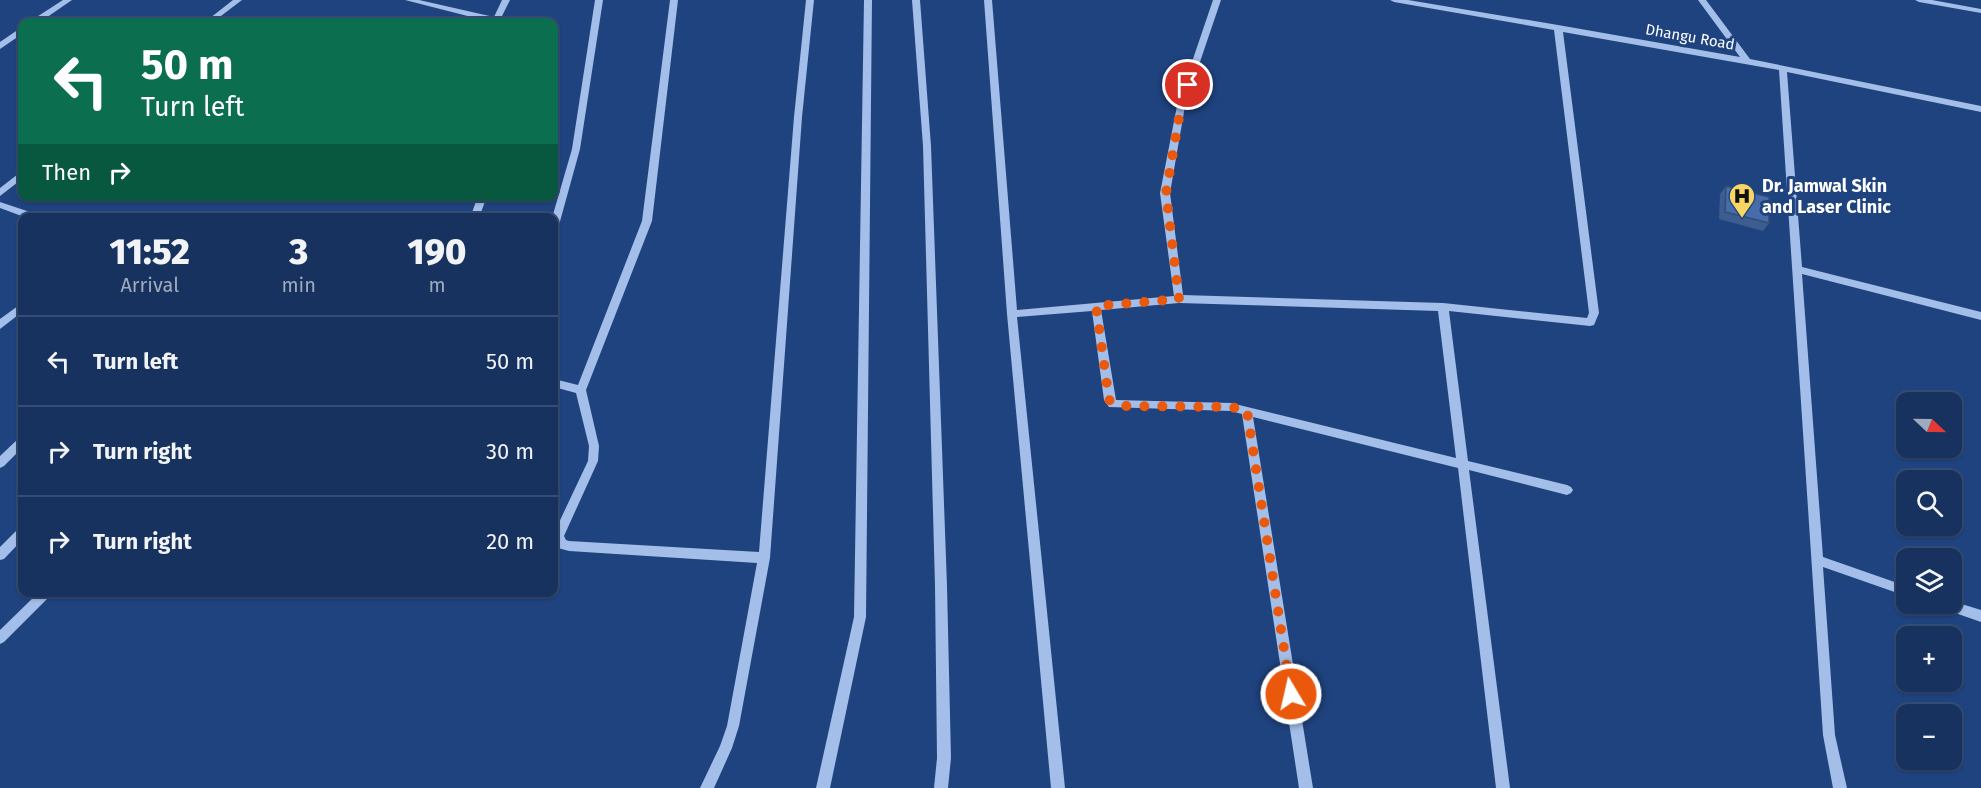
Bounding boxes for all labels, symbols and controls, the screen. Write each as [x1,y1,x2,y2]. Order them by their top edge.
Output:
street label: Dhangu Road [1644,20,1736,54]
text: 50 m [141,40,234,90]
icon: left [42,42,120,120]
pin [1162,59,1213,110]
icon: arrive [1171,68,1204,101]
text: Turn left [141,91,244,123]
icon: right [103,156,136,189]
text: Then [42,159,91,186]
place label: Dr. Jamwal Skin and Laser Clinic [1762,175,1891,218]
hospital icon: Dr. Jamwal Skin and Laser Clinic [1727,181,1757,219]
text: 11:52 [110,230,190,274]
text: 3 [289,230,308,274]
text: 190 [407,230,466,274]
text: Arrival [120,273,179,297]
text: min [281,273,316,297]
text: m [428,273,446,297]
icon: left [42,345,75,378]
text: Turn left [93,348,178,375]
text: 50 m [486,348,534,375]
north arrow [1896,392,1962,458]
map controls [1896,392,1962,770]
icon: right [42,435,75,468]
text: Turn right [93,438,192,465]
text: 30 m [486,438,534,465]
button: search [1896,470,1962,536]
icon: right [42,525,75,558]
text: Turn right [93,528,192,555]
text: 20 m [486,528,534,555]
button: layers [1896,548,1962,614]
button: + [1896,626,1962,692]
position arrow [1259,662,1323,726]
button: − [1896,704,1962,770]

